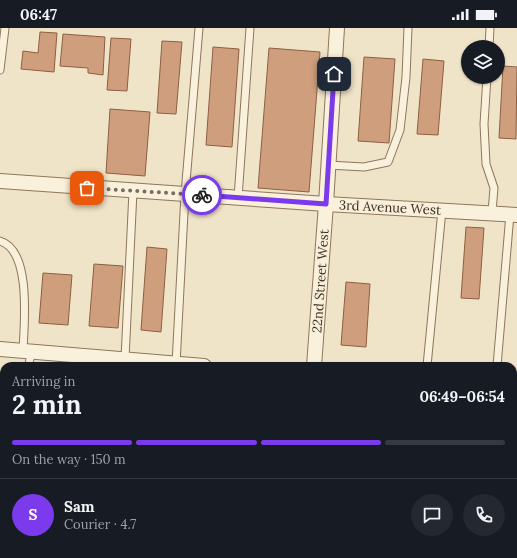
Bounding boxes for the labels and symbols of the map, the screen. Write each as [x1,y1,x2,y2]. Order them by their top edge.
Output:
pin [317,57,351,91]
pin [70,171,104,205]
courier [182,175,222,215]
street label: 3rd Avenue West [339,196,441,219]
street label: 22nd Street West [308,229,333,333]

